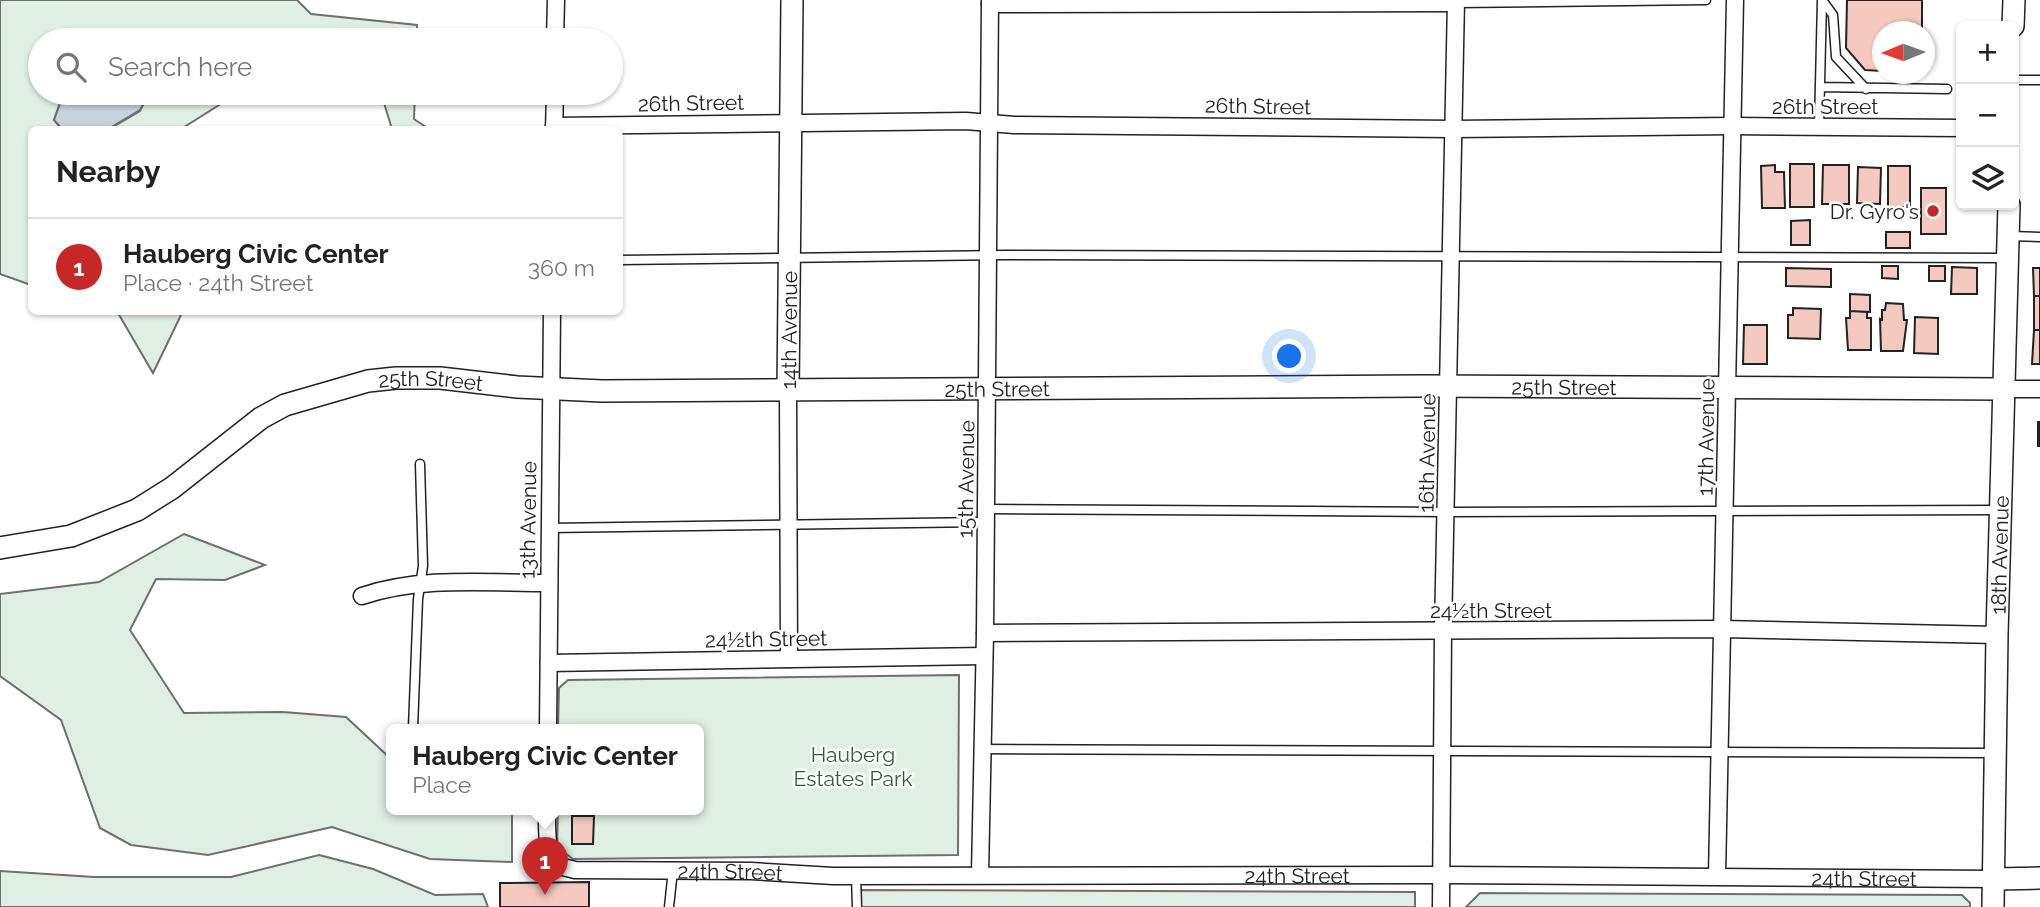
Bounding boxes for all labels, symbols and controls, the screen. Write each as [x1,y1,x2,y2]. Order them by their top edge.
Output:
north arrow [1872,21,1935,84]
map controls [1956,21,2019,210]
button: + [1956,21,2019,84]
search box [28,28,623,105]
icon: search [52,48,90,86]
text: Search here [108,52,252,82]
button: − [1956,84,2019,147]
street label: 26th Street [638,90,744,116]
street label: 26th Street [1205,93,1311,119]
street label: 26th Street [1772,94,1878,119]
button: layers [1956,147,2019,210]
text: Nearby [56,154,160,189]
place label: Dr. Gyro's [1830,199,1919,224]
marker: Dr. Gyro's [1925,203,1941,219]
text: Hauberg Civic Center [123,239,389,269]
text: 1 [73,254,85,281]
text: 360 m [528,254,595,281]
text: Place · 24th Street [123,269,313,296]
street label: 14th Avenue [776,271,802,389]
your location [1272,339,1306,373]
street label: 25th Street [377,365,484,395]
street label: 25th Street [1511,374,1617,400]
street label: 25th Street [944,376,1050,401]
street label: 17th Avenue [1692,378,1720,496]
street label: 16th Avenue [1413,393,1441,513]
street label: 15th Avenue [952,420,980,538]
street label: 13th Avenue [514,461,542,579]
street label: 18th Avenue [1985,495,2013,615]
street label: 24½th Street [1430,598,1552,623]
street label: 24½th Street [705,625,827,653]
popup [386,724,704,815]
text: Hauberg Civic Center [412,741,678,771]
park label: Hauberg Estates Park [794,742,912,791]
text: Place [412,771,471,798]
pin: 1 [522,837,568,895]
street label: 24th Street [677,858,784,885]
street label: 24th Street [1244,863,1350,888]
street label: 24th Street [1811,865,1917,891]

